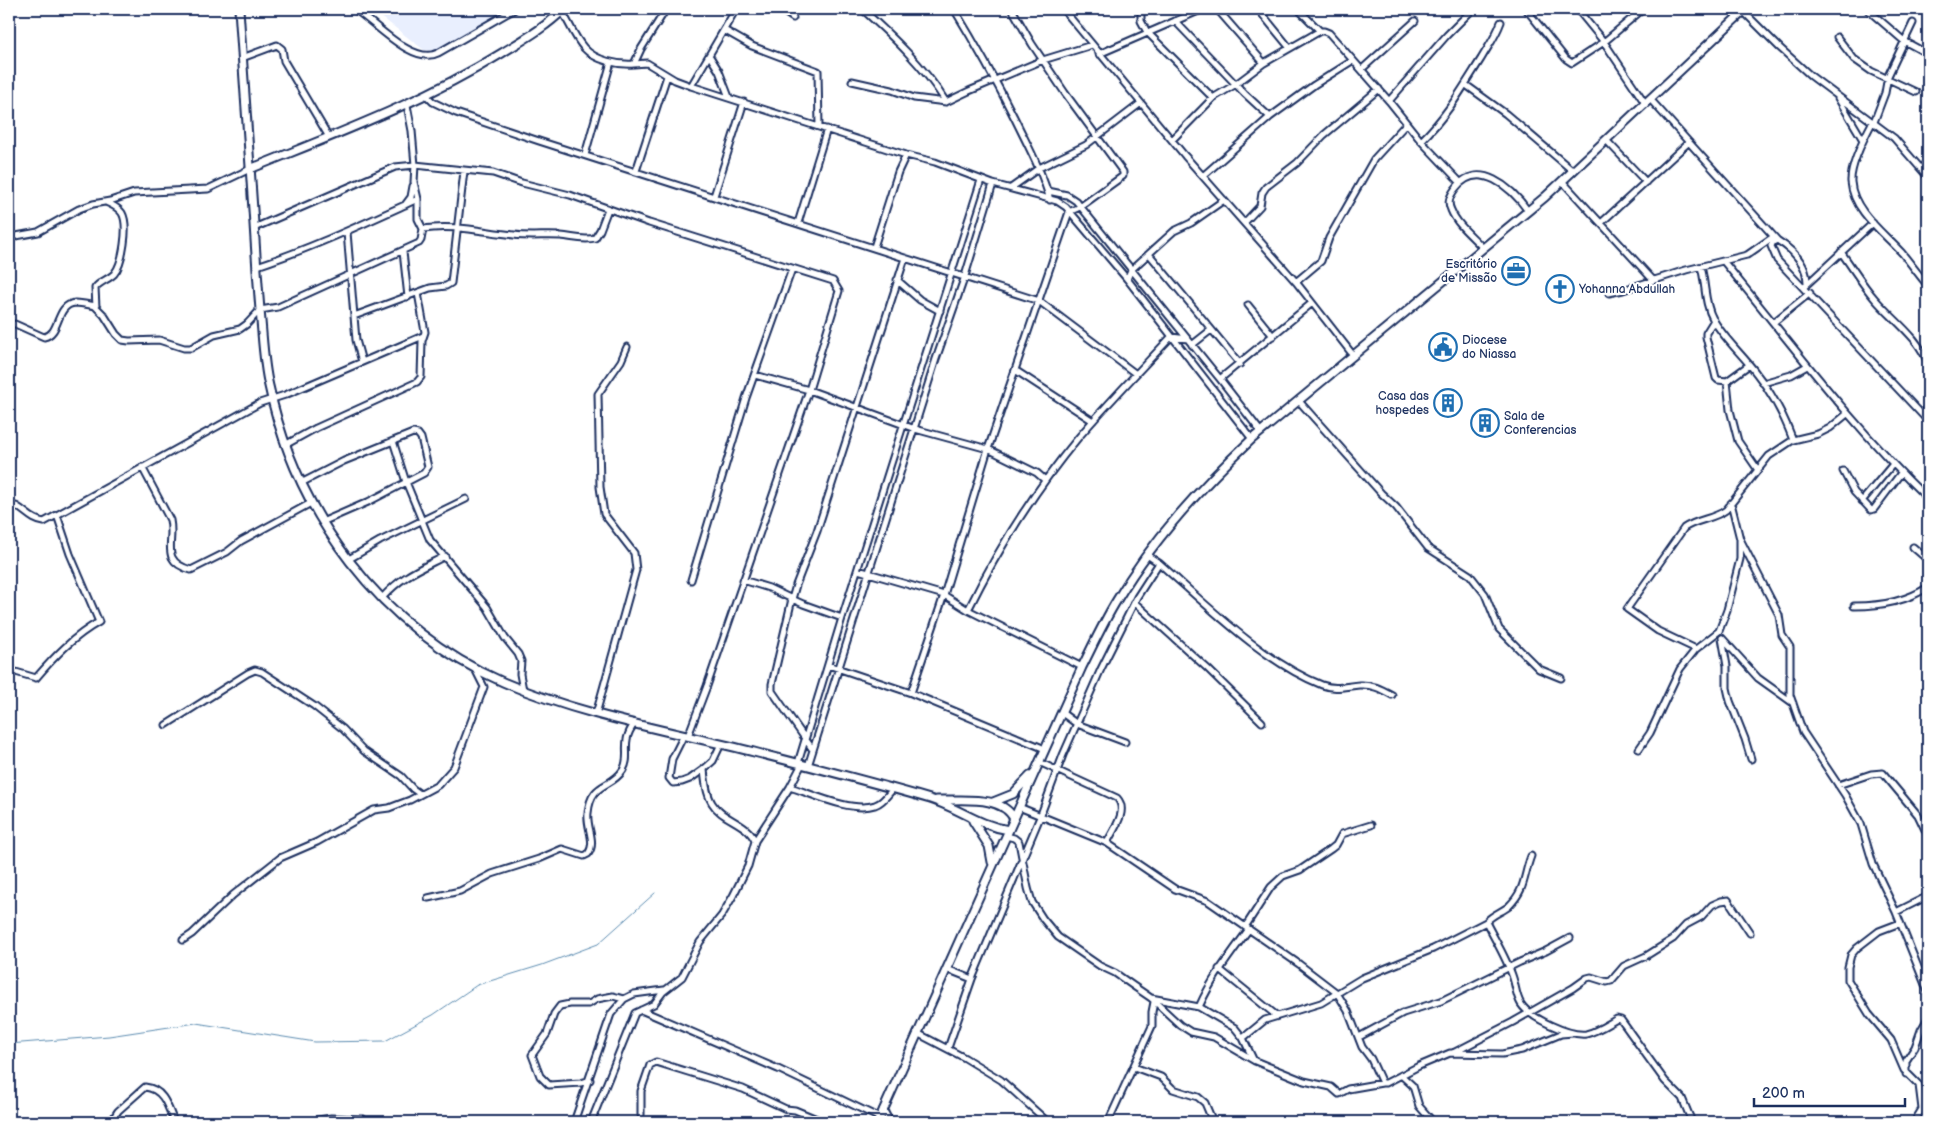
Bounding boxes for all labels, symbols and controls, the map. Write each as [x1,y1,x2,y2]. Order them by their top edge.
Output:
office icon: Escritório de Missão [1501,256,1531,286]
place label: Escritório de Missão [1441,257,1497,286]
church icon: Yohanna Abdullah [1545,274,1575,304]
place label: Yohanna Abdullah [1578,282,1676,297]
public building icon: Diocese do Niassa [1428,332,1458,362]
place label: Diocese do Niassa [1462,333,1516,362]
building icon: Casa das hospedes [1433,388,1463,418]
place label: Casa das hospedes [1376,389,1429,418]
building icon: Sala de Conferencias [1470,408,1500,438]
place label: Sala de Conferencias [1504,409,1577,438]
scale bar [1754,1076,1906,1108]
text: 200 m [1762,1084,1805,1103]

